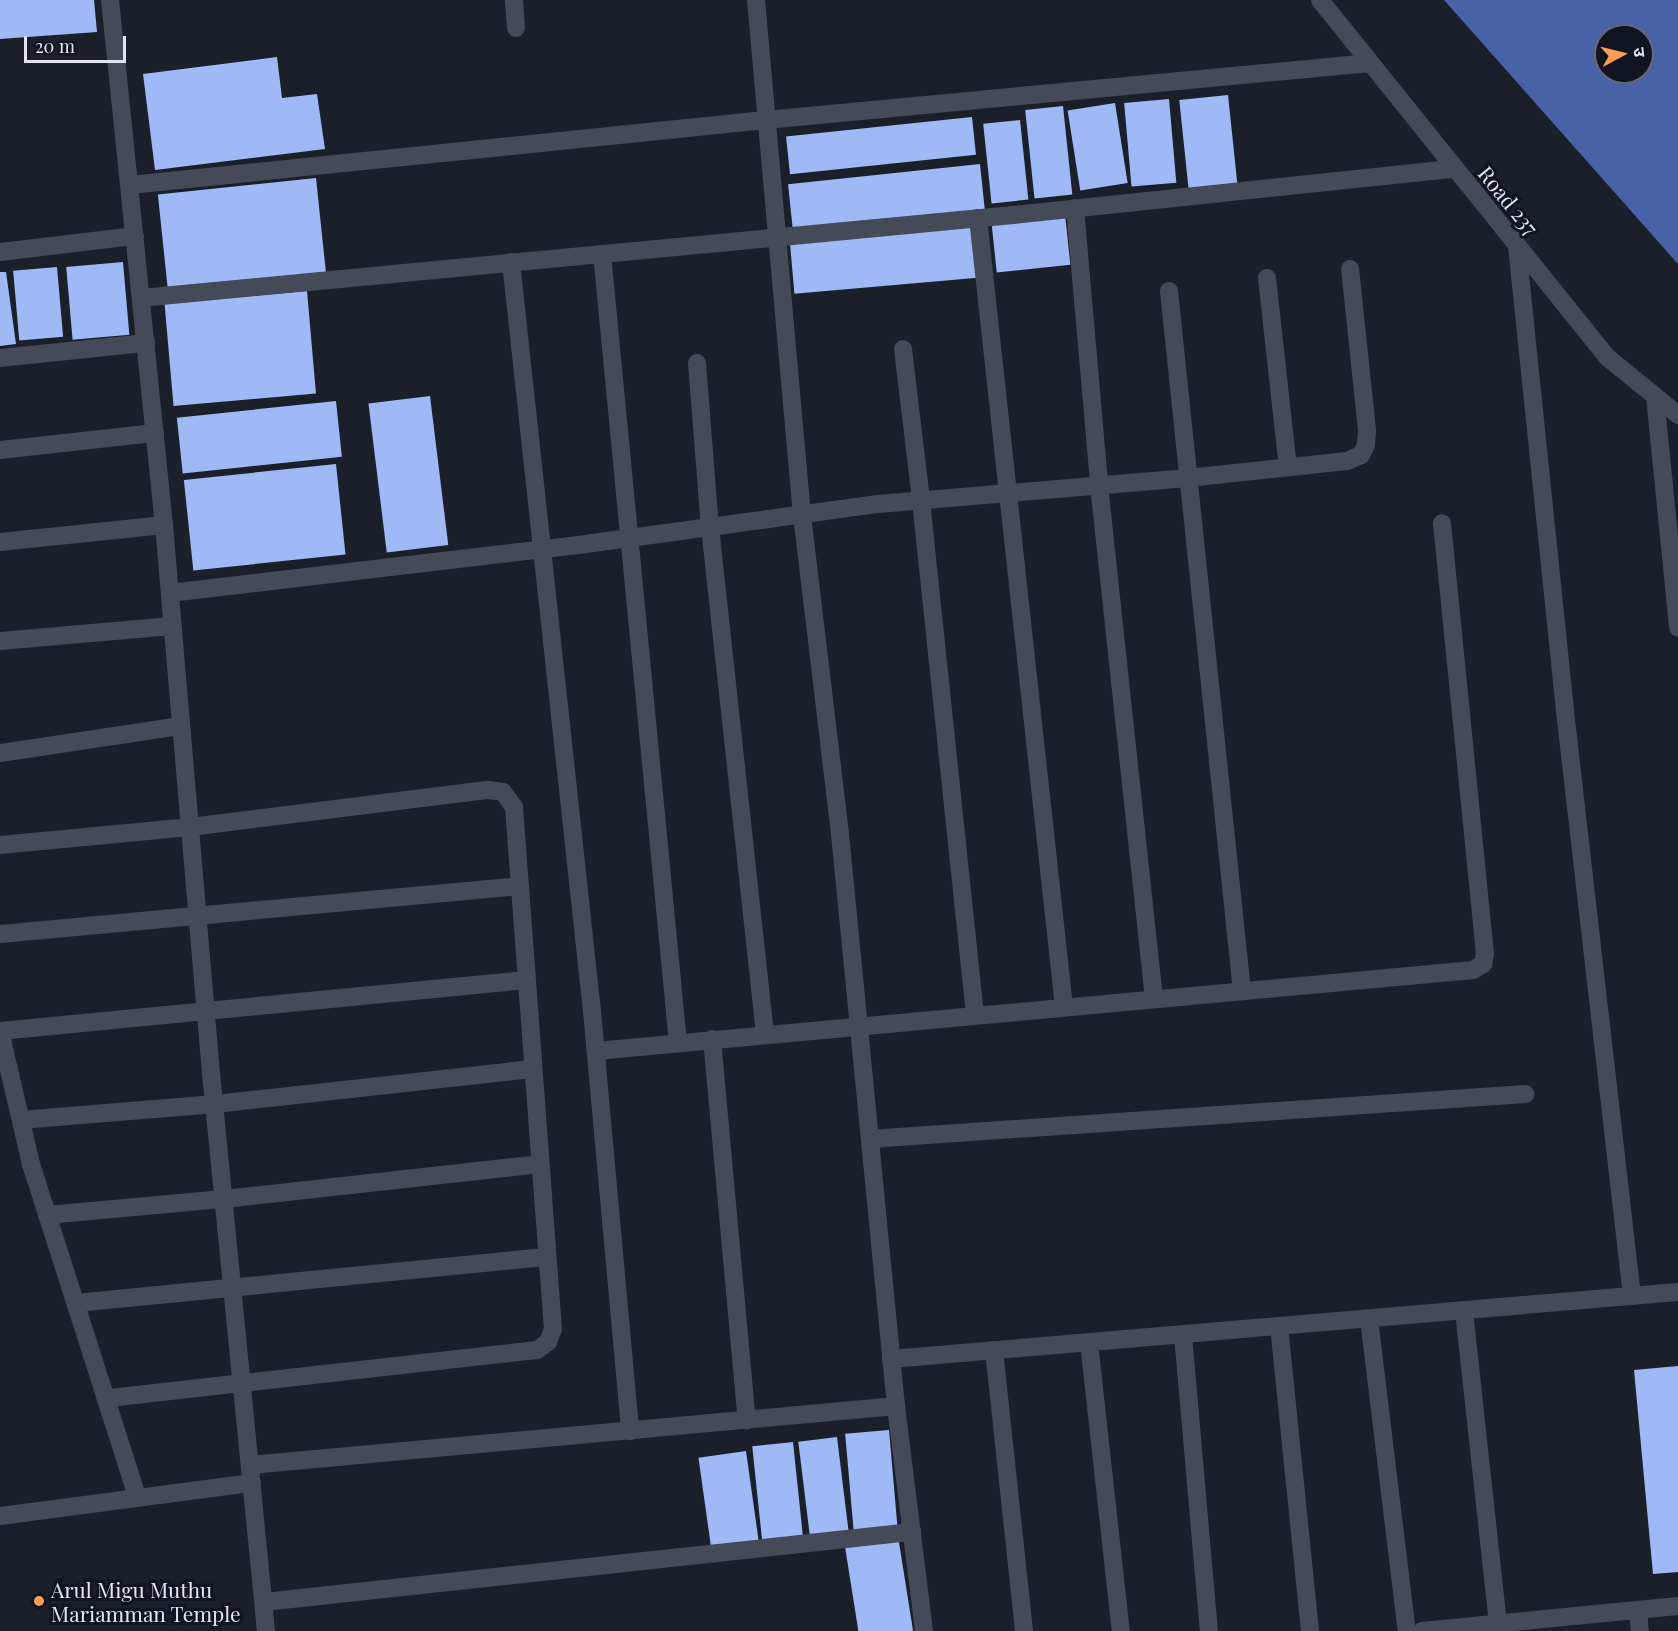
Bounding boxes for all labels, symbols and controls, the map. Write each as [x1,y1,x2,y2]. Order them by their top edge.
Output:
scale bar [27,24,129,62]
north arrow [1594,24,1654,84]
text: 20 m [35,34,75,58]
text: उ [1629,46,1651,58]
street label: Road 237 [1474,161,1544,239]
place label: Arul Migu Muthu Mariamman Temple [51,1576,241,1626]
marker: Arul Migu Muthu Mariamman Temple [32,1594,46,1608]

